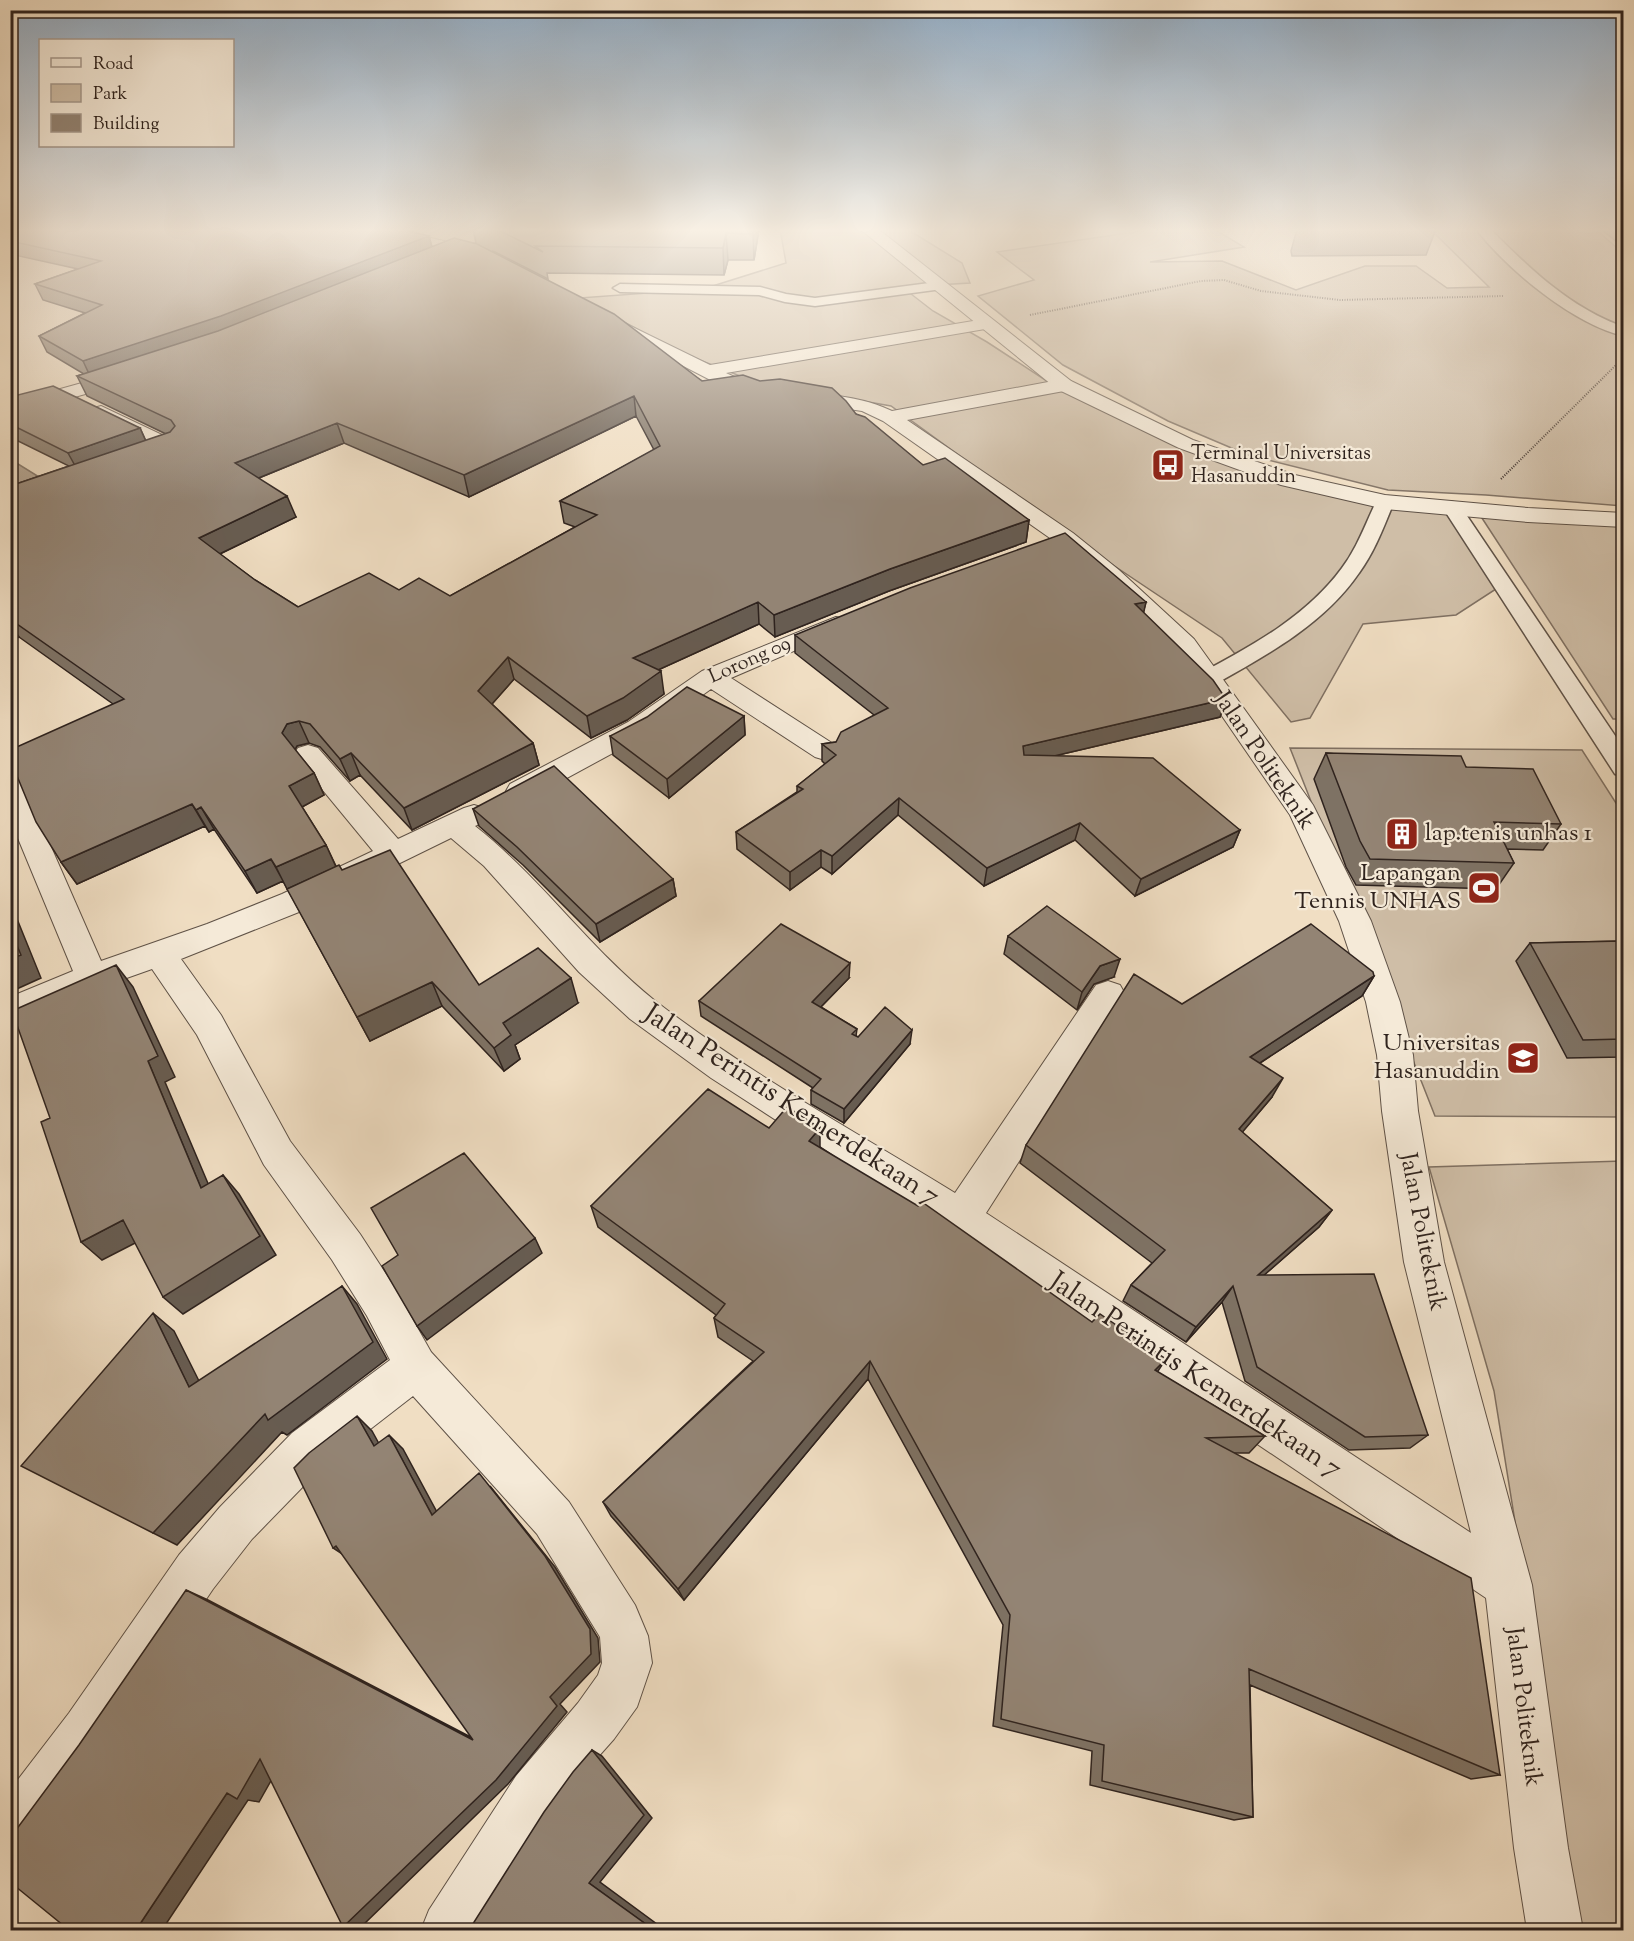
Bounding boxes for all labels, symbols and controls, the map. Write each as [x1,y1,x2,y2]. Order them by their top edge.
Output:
legend [39,39,234,147]
text: Road [93,52,133,78]
text: Park [93,82,128,108]
text: Building [93,112,159,138]
place label: Terminal Universitas Hasanuddin [1191,440,1371,492]
bus stop icon: Terminal Universitas Hasanuddin [1150,447,1186,483]
street label: Lorong 09 [704,630,796,692]
street label: Jalan Politeknik [1204,683,1323,837]
building icon: lap.tenis unhas 1 [1384,816,1420,852]
place label: lap.tenis unhas 1 [1425,817,1592,851]
place label: Lapangan Tennis UNHAS [1294,857,1461,919]
sports icon: Lapangan Tennis UNHAS [1466,870,1502,906]
street label: Jalan Perintis Kemerdekaan 7 [633,994,947,1217]
place label: Universitas Hasanuddin [1374,1027,1500,1089]
school or university icon: Universitas Hasanuddin [1505,1040,1541,1076]
street label: Jalan Politeknik [1390,1148,1454,1314]
street label: Jalan Perintis Kemerdekaan 7 [1039,1262,1349,1489]
street label: Jalan Politeknik [1496,1623,1550,1789]

